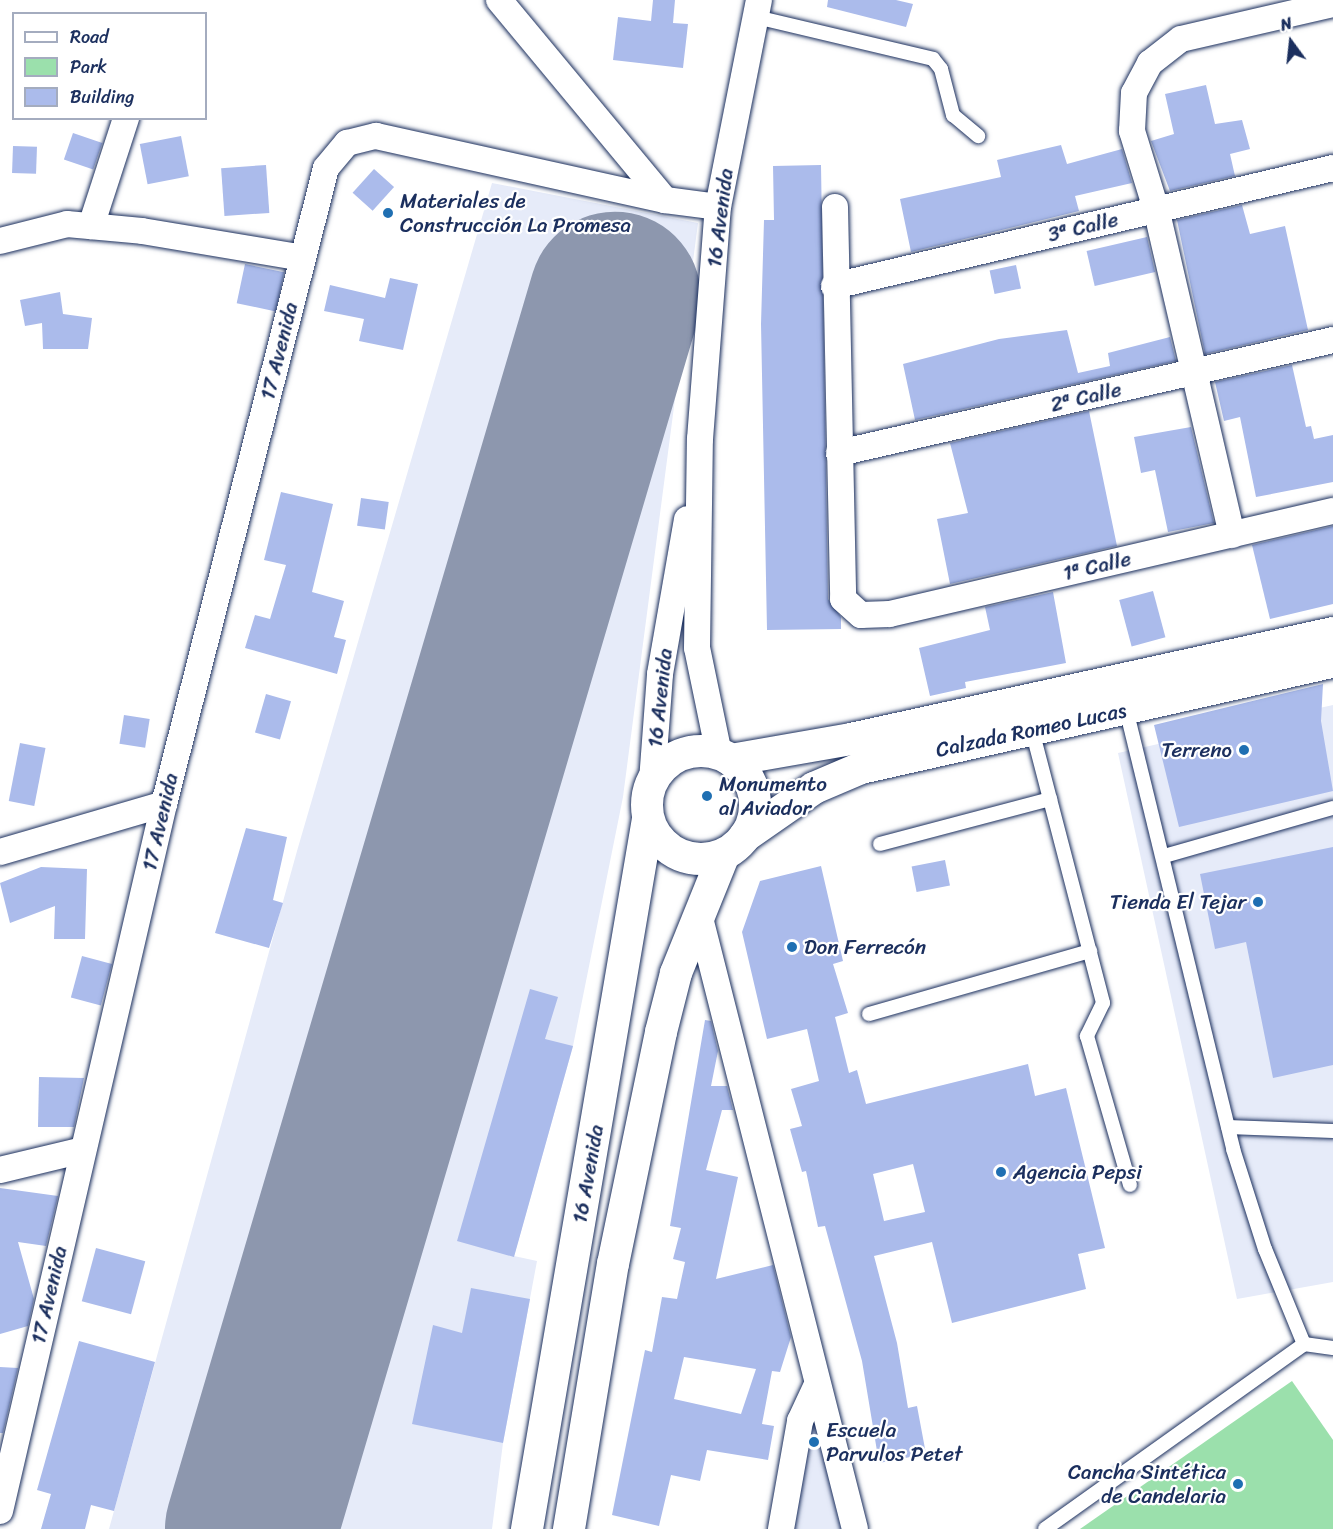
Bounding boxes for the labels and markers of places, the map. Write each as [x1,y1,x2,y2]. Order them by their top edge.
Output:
place label: Materiales de Construcción La Promesa [400,188,631,238]
marker: Materiales de Construcción La Promesa [381,206,395,220]
place label: Terreno [1162,737,1232,763]
marker: Terreno [1237,743,1251,757]
place label: Monumento al Aviador [719,771,827,821]
marker: Monumento al Aviador [700,789,714,803]
place label: Tienda El Tejar [1110,889,1246,915]
marker: Tienda El Tejar [1251,895,1265,909]
place label: Don Ferrecón [804,934,927,960]
marker: Don Ferrecón [785,940,799,954]
place label: Agencia Pepsi [1013,1159,1142,1185]
marker: Agencia Pepsi [994,1165,1008,1179]
place label: Escuela Parvulos Petet [826,1417,963,1467]
marker: Escuela Parvulos Petet [807,1435,821,1449]
place label: Cancha Sintética de Candelaria [1068,1459,1226,1509]
marker: Cancha Sintética de Candelaria [1231,1477,1245,1491]

